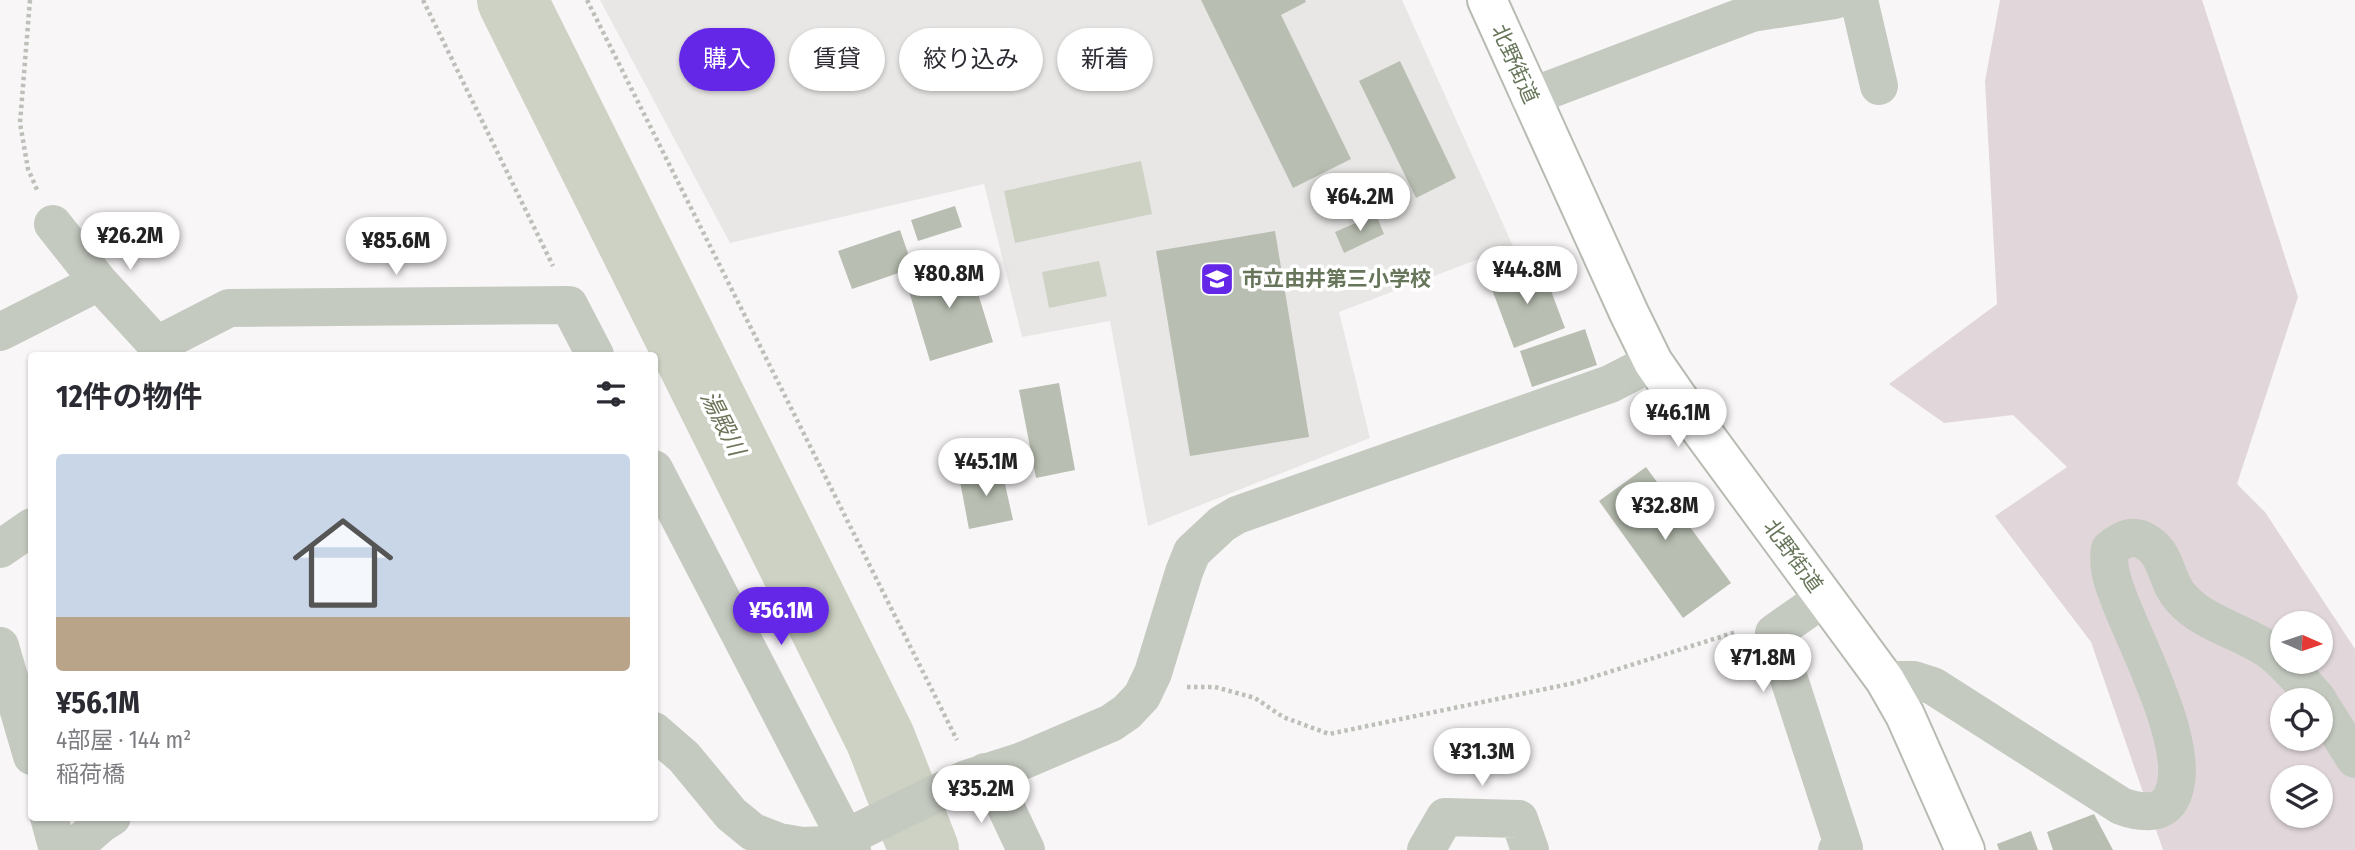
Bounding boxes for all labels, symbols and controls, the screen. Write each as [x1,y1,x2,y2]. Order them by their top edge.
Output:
street label: 北野街道 [1486,20,1544,108]
chip: 購入 [679,28,775,91]
chip: 賃貸 [789,28,885,91]
chip: 絞り込み [899,28,1043,91]
chip: 新着 [1057,28,1153,91]
pin: ¥64.2M [1303,174,1417,233]
text: ¥64.2M [1326,182,1394,210]
pin: ¥26.2M [73,212,187,272]
pin: ¥85.6M [339,218,453,277]
text: ¥26.2M [97,221,163,249]
text: ¥85.6M [362,226,430,254]
pin: ¥44.8M [1470,246,1584,306]
pin: ¥80.8M [892,250,1006,310]
text: ¥44.8M [1492,255,1562,283]
text: ¥80.8M [914,259,984,287]
school or university icon: 市立由井第三小学校 [1198,260,1236,298]
place label: 市立由井第三小学校 [1242,266,1431,292]
icon: filters [592,375,630,413]
text: 12件の物件 [56,379,203,415]
water label: 湯殿川 [695,386,752,463]
pin: ¥46.1M [1621,390,1735,449]
text: ¥46.1M [1646,398,1710,426]
pin: ¥45.1M [929,438,1043,498]
text: ¥45.1M [954,447,1018,475]
pin: ¥32.8M [1608,482,1722,542]
text: ¥32.8M [1632,491,1698,519]
icon: home [280,500,406,626]
street label: 北野街道 [1758,514,1828,598]
pin: ¥56.1M [724,588,838,647]
text: ¥56.1M [749,596,813,624]
north arrow [2270,611,2333,674]
map controls [2270,611,2333,828]
pin: ¥71.8M [1706,634,1820,694]
text: ¥71.8M [1730,643,1796,671]
text: ¥56.1M [56,685,140,721]
button: locate [2270,688,2333,751]
text: 4部屋 · 144 m² [56,726,191,754]
pin: ¥31.3M [1425,728,1539,788]
text: ¥31.3M [1450,737,1514,765]
text: 稲荷橋 [56,760,125,788]
button: layers [2270,765,2333,828]
pin: ¥35.2M [924,766,1038,825]
text: ¥35.2M [948,774,1014,802]

